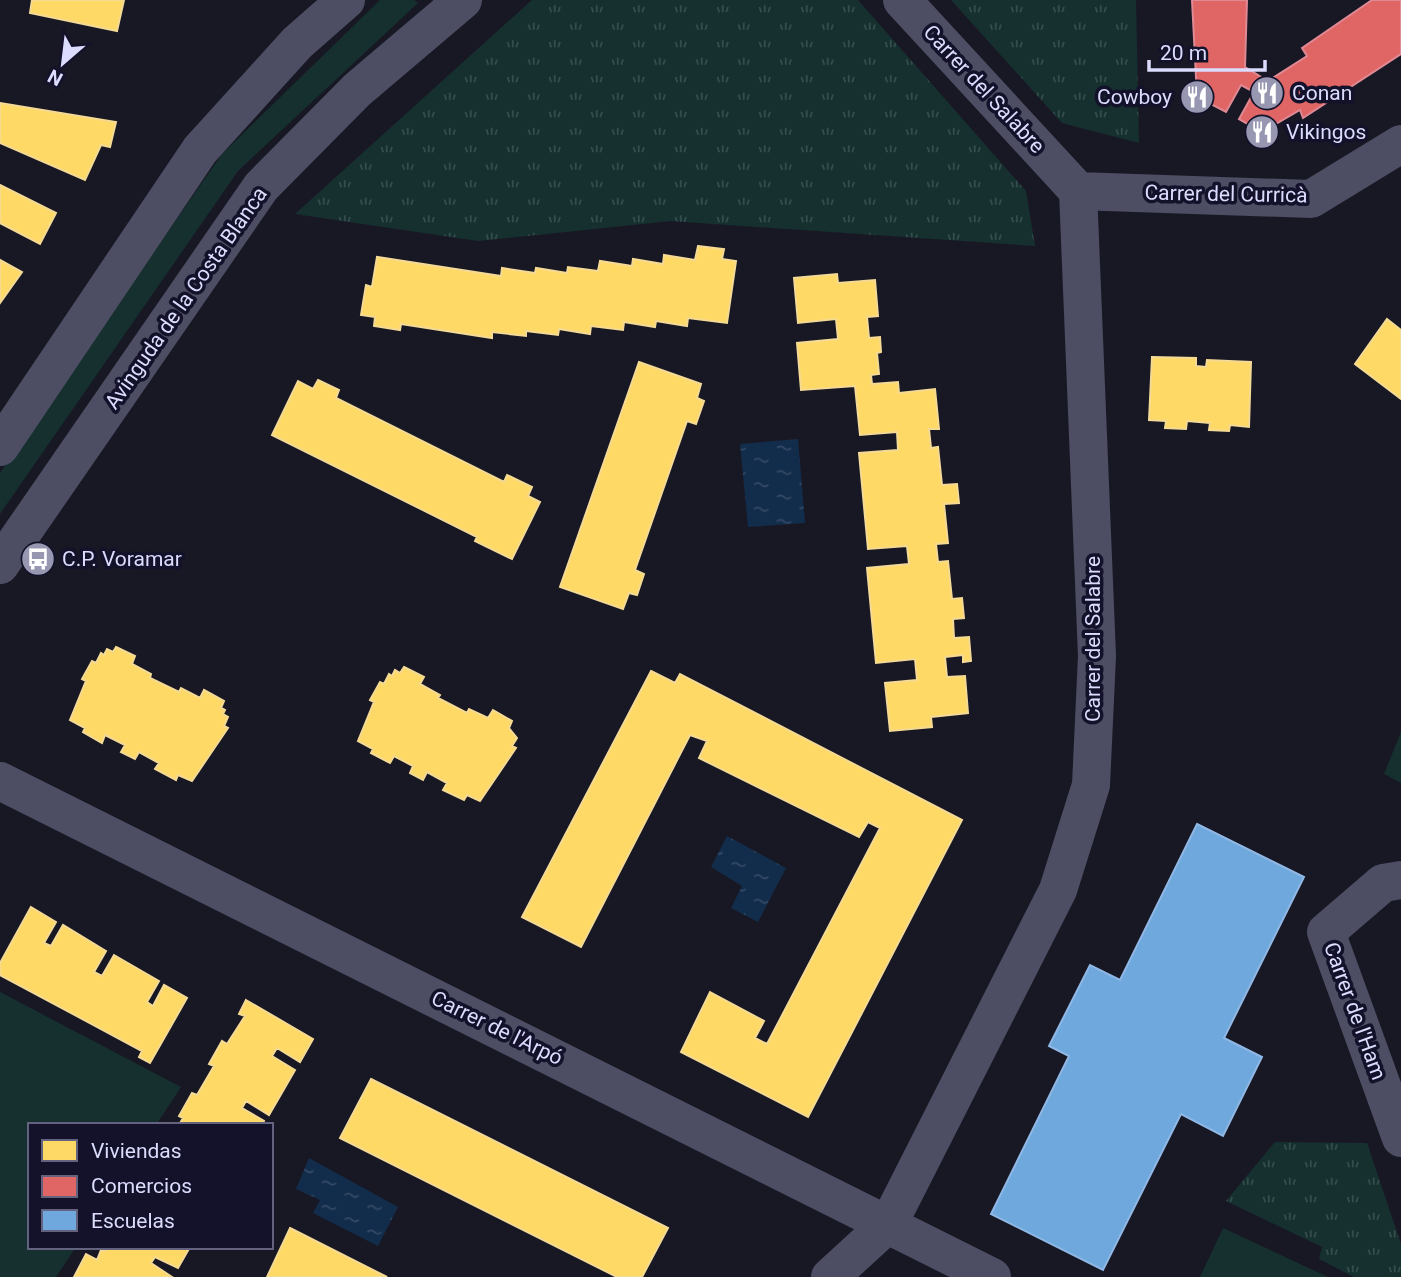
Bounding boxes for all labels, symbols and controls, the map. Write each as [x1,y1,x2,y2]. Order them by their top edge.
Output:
street label: Carrer del Salabre [919,20,1049,158]
north arrow [28,28,98,98]
scale bar [1149,28,1264,72]
text: 20 m [1160,41,1207,65]
text: N [44,64,67,91]
restaurant icon: Conan [1248,74,1286,112]
restaurant icon: Cowboy [1178,78,1216,116]
place label: Conan [1292,81,1352,105]
place label: Cowboy [1097,85,1172,109]
restaurant icon: Vikingos [1243,113,1281,151]
place label: Vikingos [1286,120,1366,144]
street label: Carrer del Curricà [1144,181,1308,207]
street label: Avinguda de la Costa Blanca [100,182,272,414]
bus stop icon: C.P. Voramar [19,540,57,578]
place label: C.P. Voramar [62,547,182,571]
street label: Carrer del Salabre [1081,556,1105,722]
street label: Carrer de l'Ham [1319,939,1391,1083]
street label: Carrer de l'Arpó [428,986,566,1070]
legend [28,1123,273,1249]
text: Viviendas [91,1139,182,1163]
text: Comercios [91,1174,192,1198]
text: Escuelas [91,1209,175,1233]

